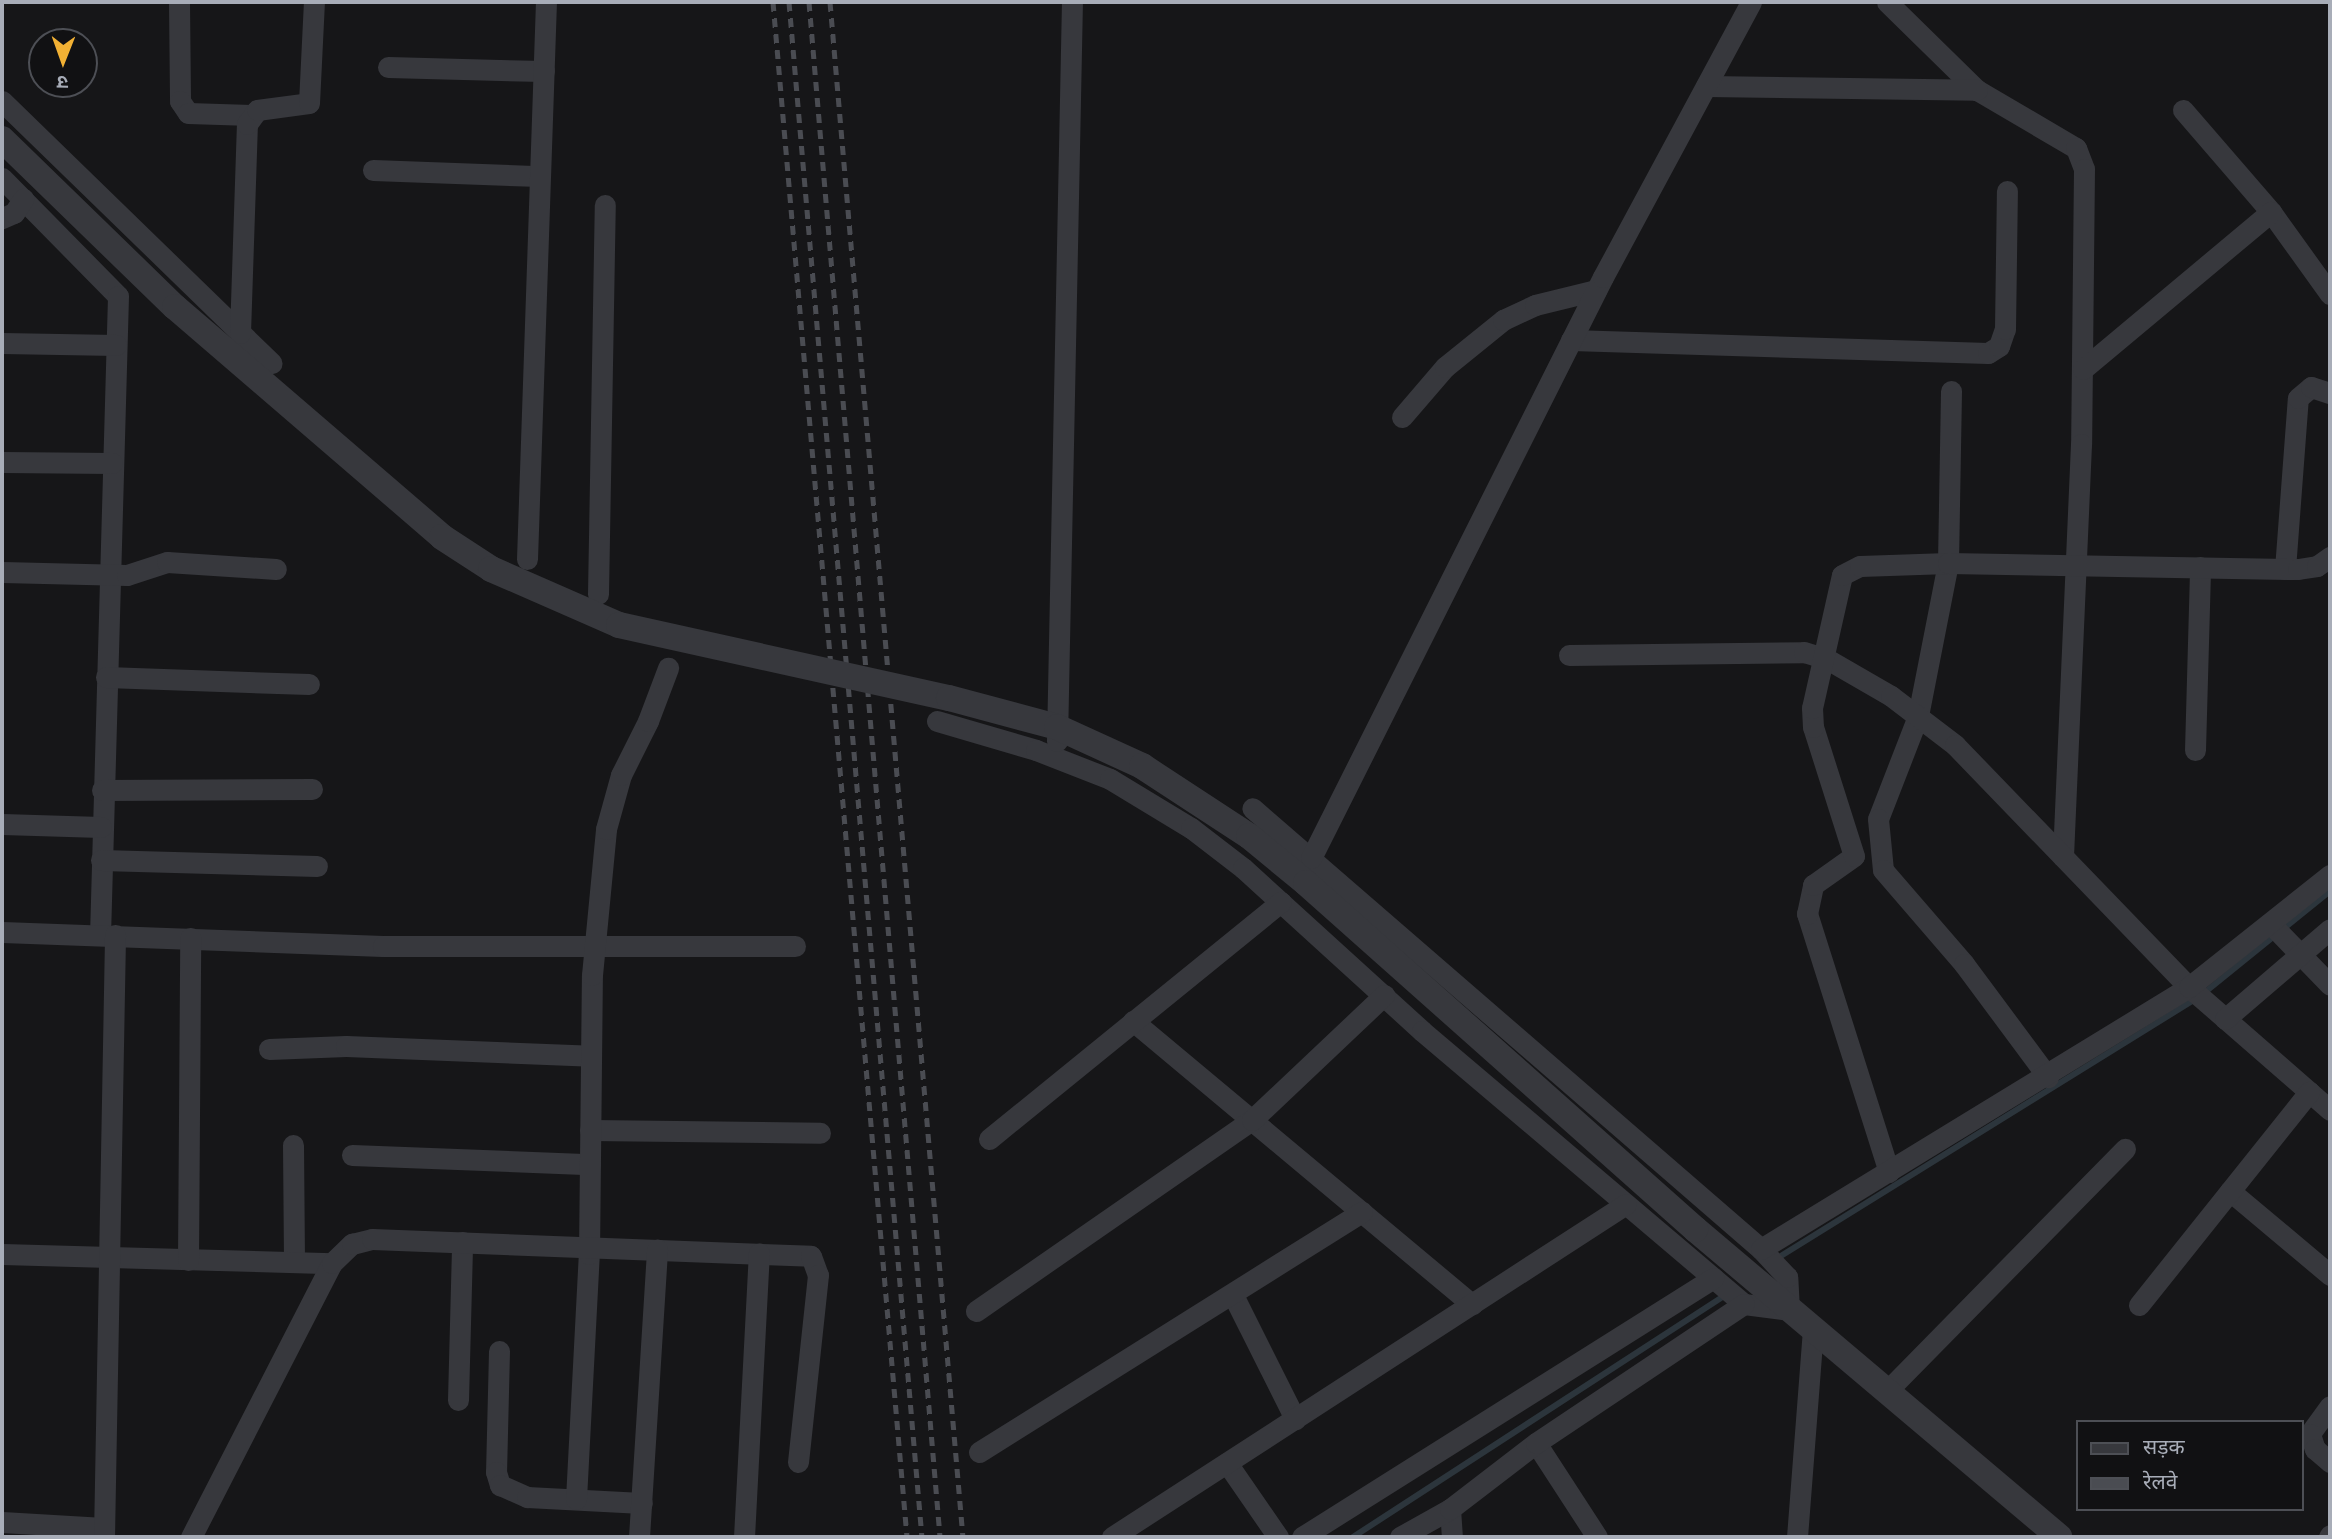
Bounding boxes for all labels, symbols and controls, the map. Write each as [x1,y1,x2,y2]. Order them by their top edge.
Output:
north arrow [28,28,98,98]
text: उ [57,71,68,93]
legend [2076,1420,2304,1511]
text: सड़क [2143,1435,2185,1460]
text: रेलवे [2143,1470,2178,1495]

